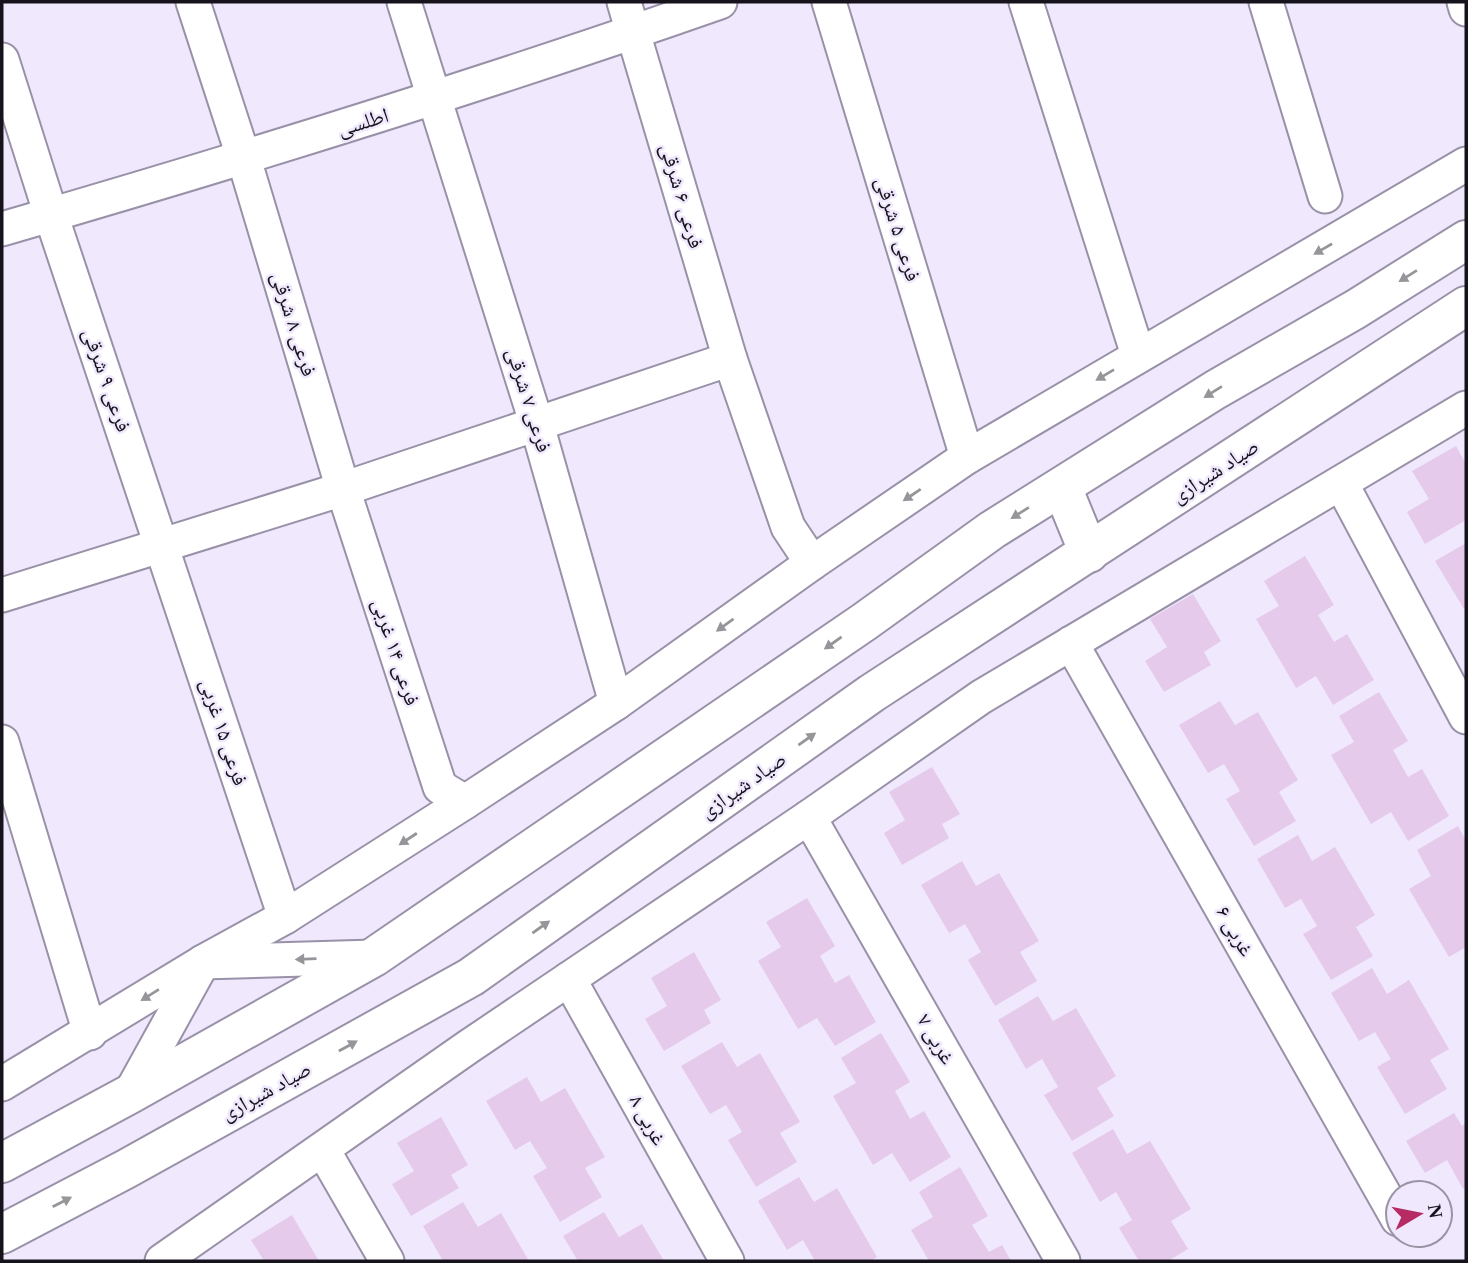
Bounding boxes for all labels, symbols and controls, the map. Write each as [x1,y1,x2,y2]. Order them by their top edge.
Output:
street label: اطلسی [334,103,392,142]
street label: فرعی ۶ شرقی [655,141,708,251]
street label: فرعی ۵ شرقی [870,174,925,284]
one-way arrow [1313,243,1333,255]
street label: فرعی ۸ شرقی [266,269,321,379]
one-way arrow [1399,270,1418,283]
street label: فرعی ۹ شرقی [77,325,136,435]
street label: فرعی ۷ شرقی [501,345,556,455]
one-way arrow [1095,369,1115,381]
one-way arrow [1203,385,1222,398]
street label: صیاد شیرازی [1167,434,1263,508]
one-way arrow [903,488,921,502]
one-way arrow [1011,507,1030,520]
street label: فرعی ۱۴ غربی [366,596,425,709]
one-way arrow [716,618,734,632]
one-way arrow [824,636,843,649]
street label: فرعی ۱۵ غربی [194,676,253,789]
one-way arrow [798,732,816,746]
street label: صیاد شیرازی [695,747,791,823]
one-way arrow [398,832,417,845]
street label: ۶ غربی [1210,902,1259,961]
one-way arrow [532,920,550,934]
one-way arrow [294,954,316,965]
one-way arrow [141,989,160,1002]
street label: ۷ غربی [911,1010,960,1069]
one-way arrow [338,1040,358,1052]
street label: صیاد شیرازی [217,1056,315,1126]
street label: ۸ غربی [624,1091,672,1150]
north arrow [1384,1179,1454,1249]
one-way arrow [52,1196,72,1208]
text: N [1424,1203,1447,1220]

